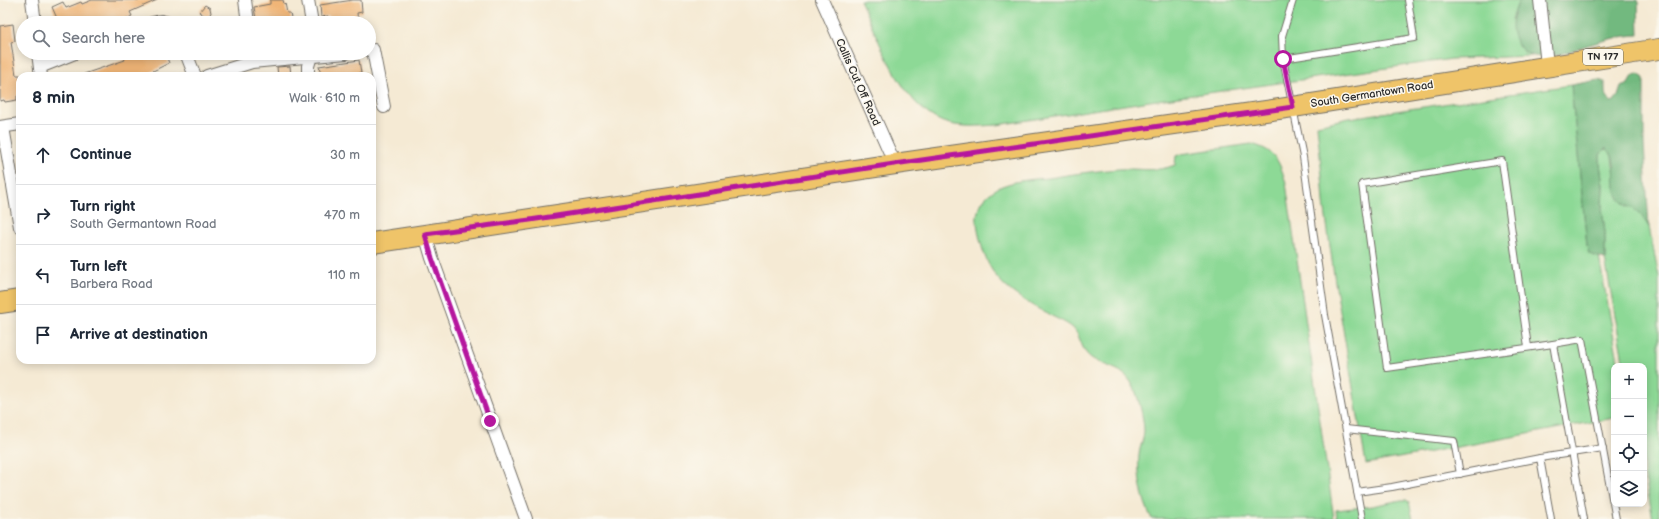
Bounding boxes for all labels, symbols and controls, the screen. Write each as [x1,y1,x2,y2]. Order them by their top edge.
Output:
search box [16,16,376,60]
icon: search [30,27,52,49]
text: Search here [62,29,145,48]
street label: Callis Cut Off Road [833,36,883,128]
road number: TN 177 [1583,49,1623,65]
route start [1274,50,1292,68]
street label: South Germantown Road [1310,78,1434,110]
text: 8 min [32,88,75,108]
text: Walk · 610 m [289,90,360,106]
icon: ahead [32,144,54,166]
text: Continue [70,145,132,164]
text: 30 m [330,147,360,163]
text: Turn right [70,197,135,216]
icon: right [32,204,54,226]
text: 470 m [324,207,360,223]
text: South Germantown Road [70,216,217,232]
text: Turn left [70,257,127,276]
icon: left [32,264,54,286]
text: 110 m [328,267,360,283]
text: Barbera Road [70,276,153,292]
icon: arrive [32,324,54,346]
text: Arrive at destination [70,325,208,344]
map controls [1611,363,1647,507]
button: + [1611,363,1647,399]
button: − [1611,399,1647,435]
route end [481,412,499,430]
button: locate [1611,435,1647,471]
button: layers [1611,471,1647,507]

